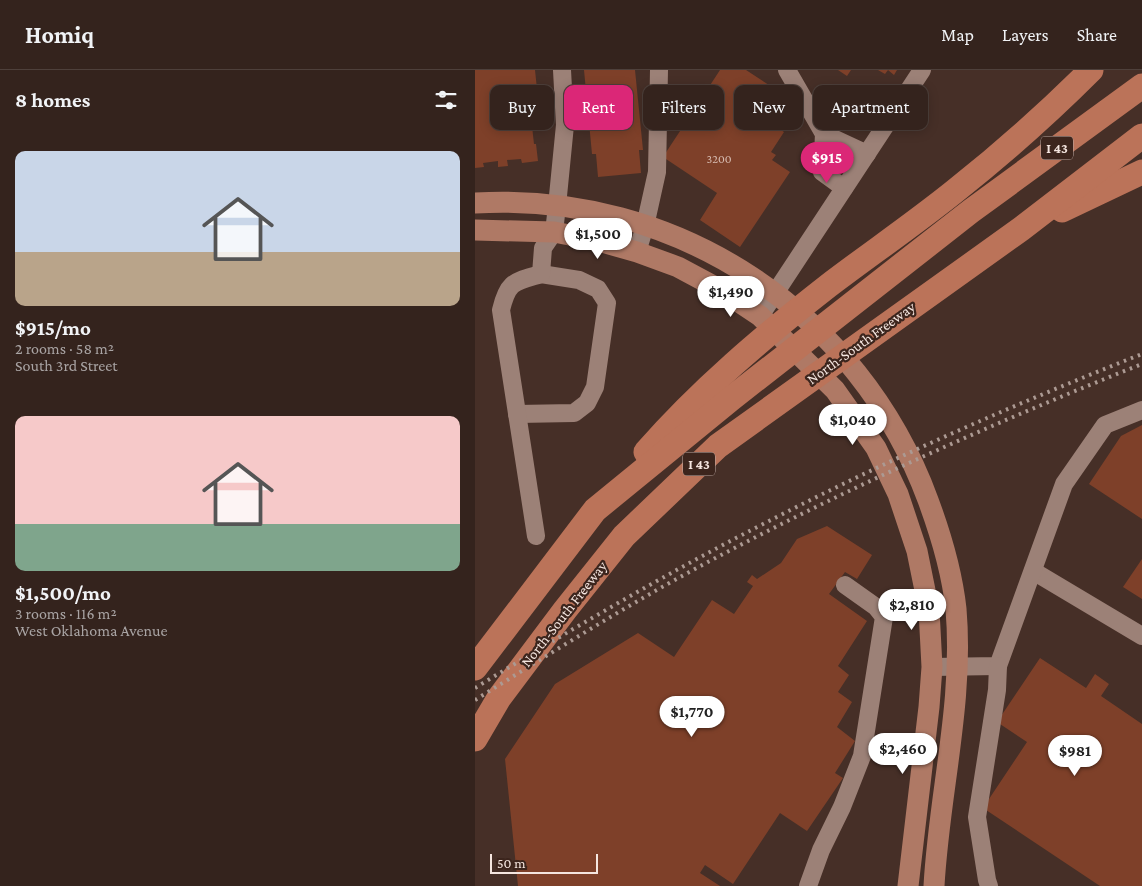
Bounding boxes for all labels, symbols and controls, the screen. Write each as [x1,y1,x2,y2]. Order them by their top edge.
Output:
text: Homiq [25,21,94,48]
text: Map [941,25,974,45]
text: Layers [1002,25,1049,45]
text: Share [1077,25,1117,45]
chip: Buy [490,85,554,130]
chip: Rent [564,85,633,130]
chip: Filters [643,85,724,130]
chip: New [734,85,803,130]
chip: Apartment [813,85,928,130]
icon: filters [432,86,460,114]
text: 8 homes [15,88,90,112]
road number: I 43 [1041,136,1073,160]
pin: $915 [797,142,857,184]
text: $915 [812,149,842,166]
house number: 3200 [707,152,732,166]
icon: home [193,184,283,274]
pin: $1,500 [557,218,639,260]
text: $1,500 [575,225,621,242]
pin: $1,490 [690,276,772,318]
text: $1,490 [708,283,754,300]
street label: North-South Freeway [804,298,919,388]
text: $915/mo [15,316,91,340]
text: 2 rooms · 58 m² [15,340,114,357]
text: South 3rd Street [15,357,118,374]
pin: $1,040 [812,404,894,446]
text: $1,040 [830,411,876,428]
icon: home [193,449,283,539]
road number: I 43 [683,452,715,476]
street label: North-South Freeway [518,558,611,671]
text: $1,500/mo [15,581,111,605]
pin: $2,810 [871,588,953,631]
text: $2,810 [889,596,935,613]
text: 3 rooms · 116 m² [15,605,117,622]
text: West Oklahoma Avenue [15,622,168,639]
pin: $1,770 [651,696,733,738]
text: $1,770 [671,703,713,720]
pin: $2,460 [862,732,944,775]
pin: $981 [1045,734,1105,777]
text: $2,460 [879,740,927,757]
text: $981 [1059,742,1091,759]
scale bar [490,851,597,874]
text: 50 m [497,855,525,871]

